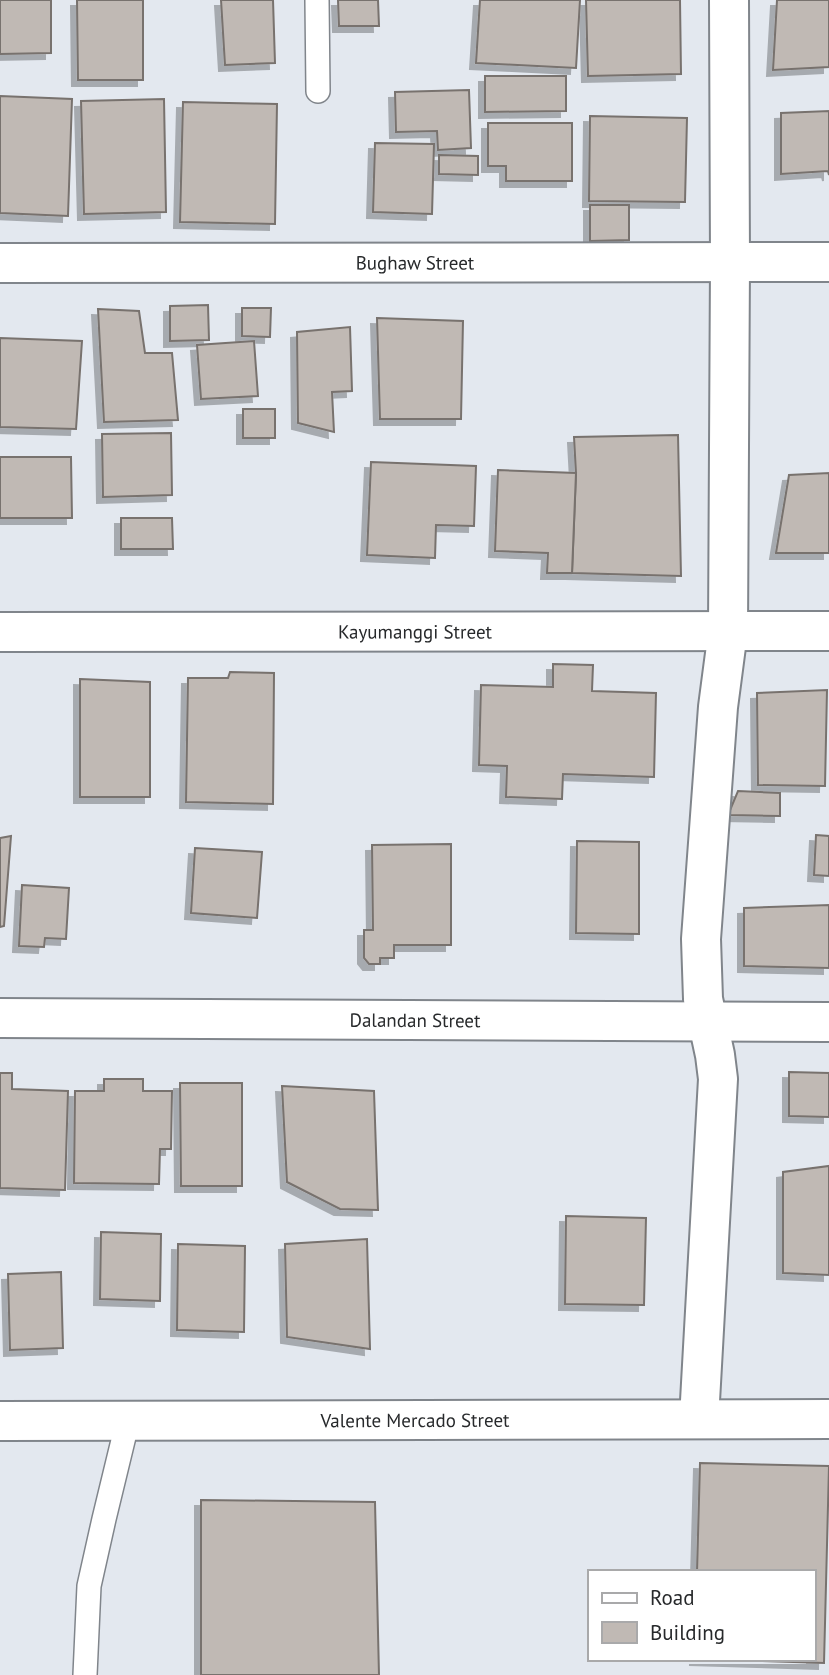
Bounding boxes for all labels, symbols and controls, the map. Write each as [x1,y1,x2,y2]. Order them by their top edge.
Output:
street label: Bughaw Street [356,250,475,275]
street label: Kayumanggi Street [338,619,493,644]
street label: Dalandan Street [349,1008,481,1032]
street label: Valente Mercado Street [319,1408,510,1432]
legend [588,1570,815,1661]
text: Road [650,1584,694,1611]
text: Building [650,1619,725,1646]

